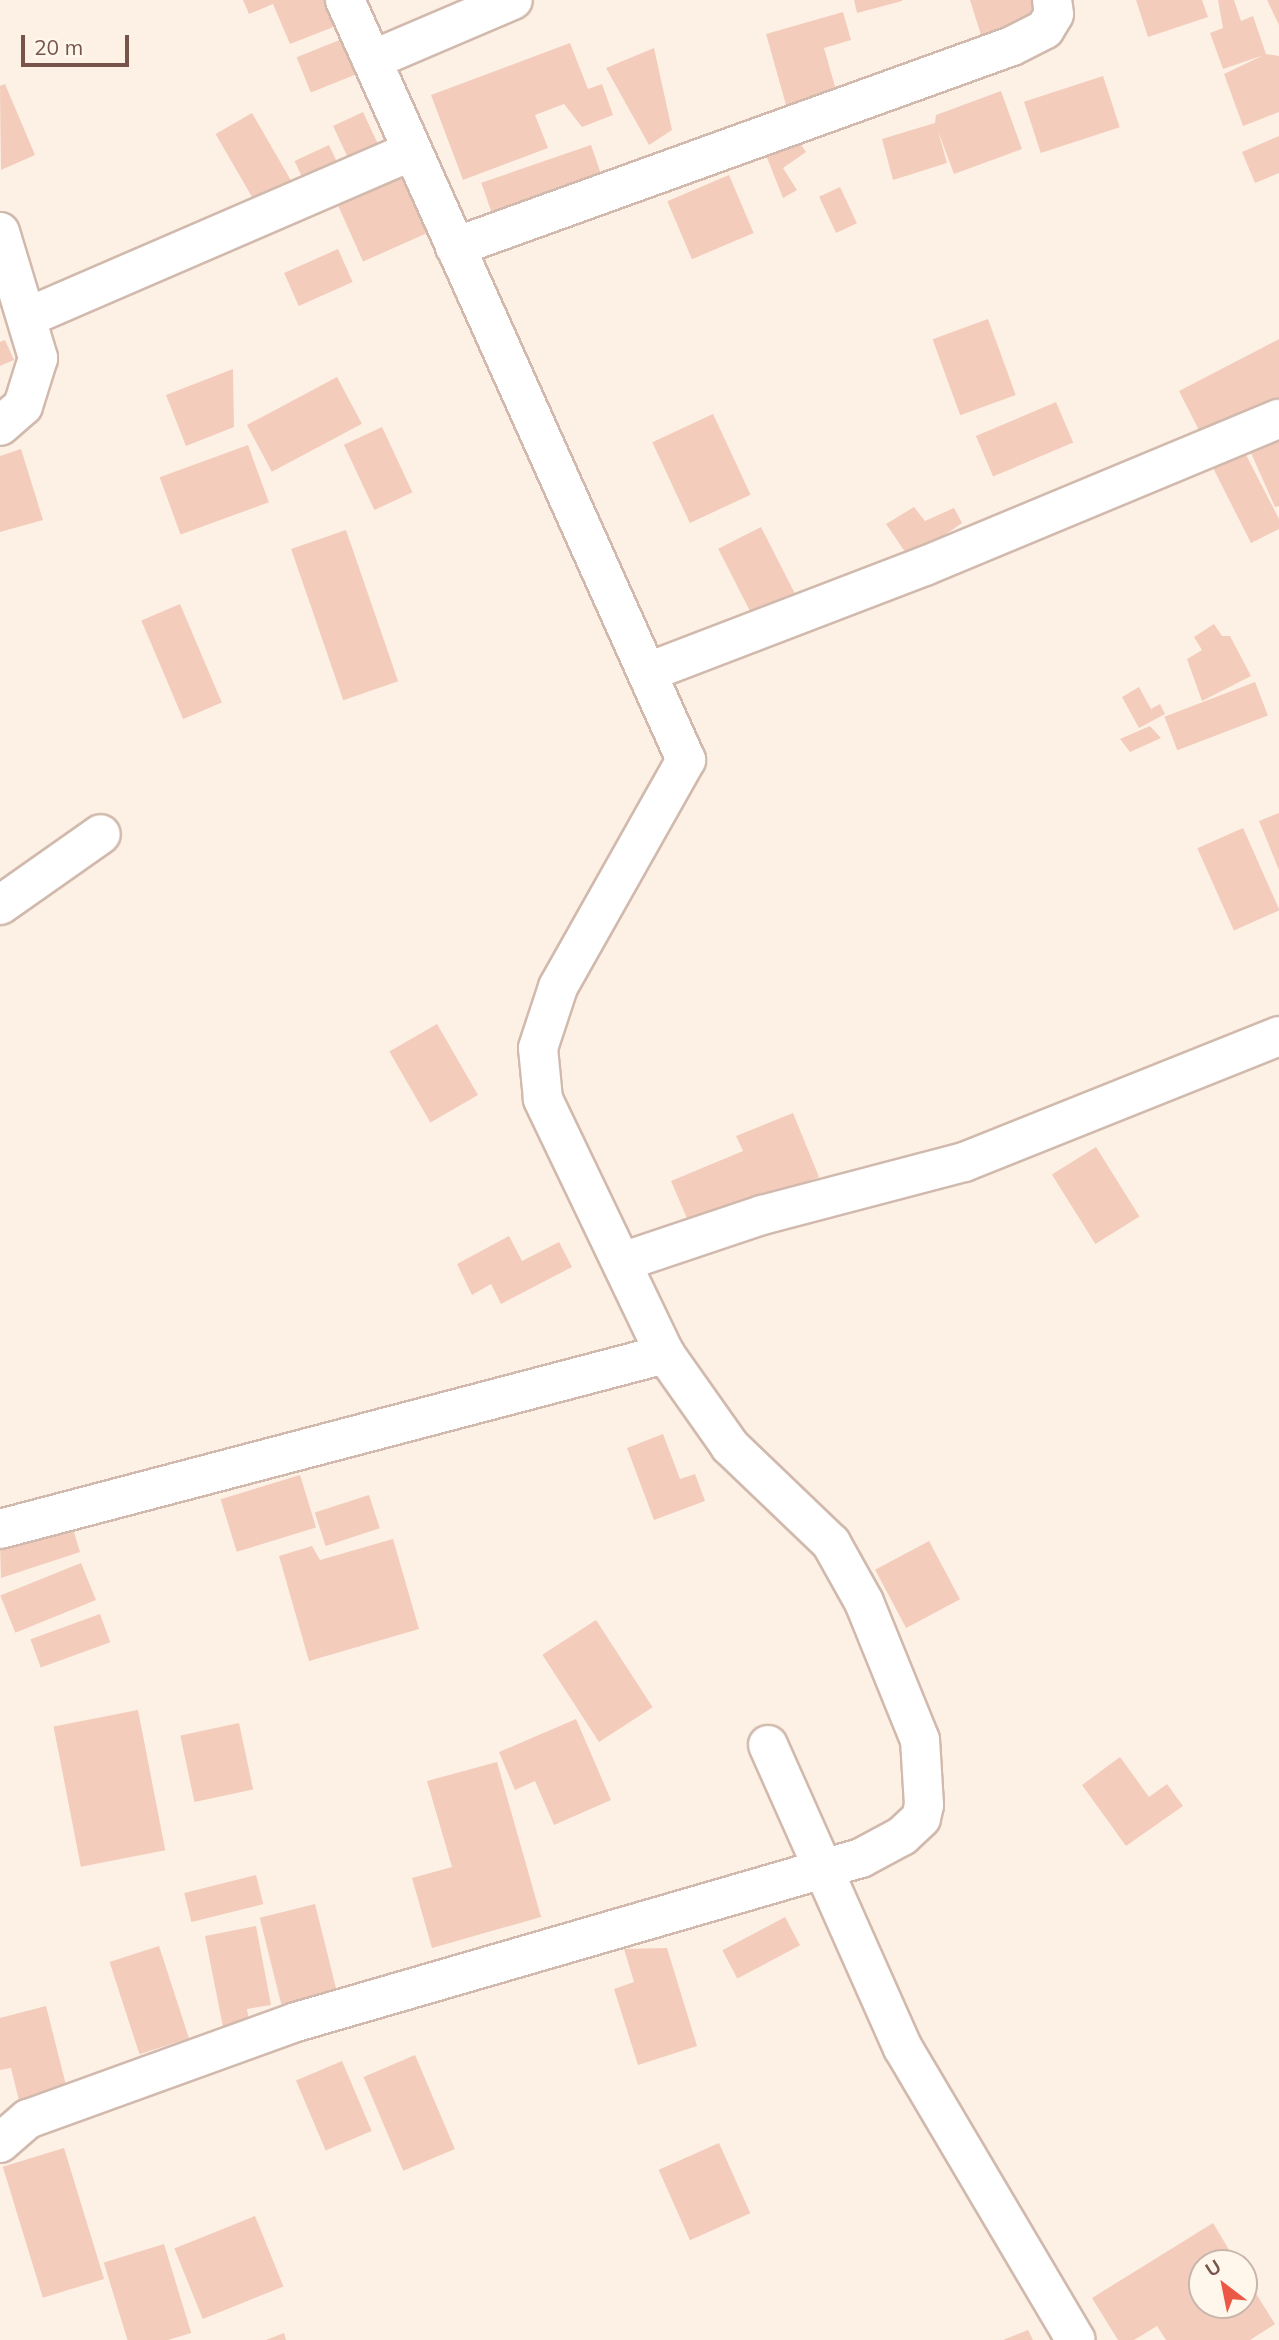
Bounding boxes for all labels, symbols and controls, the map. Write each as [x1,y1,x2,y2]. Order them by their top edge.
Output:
scale bar [24,21,133,65]
text: 20 m [34,34,83,60]
north arrow [1188,2249,1258,2319]
text: U [1201,2254,1225,2282]

